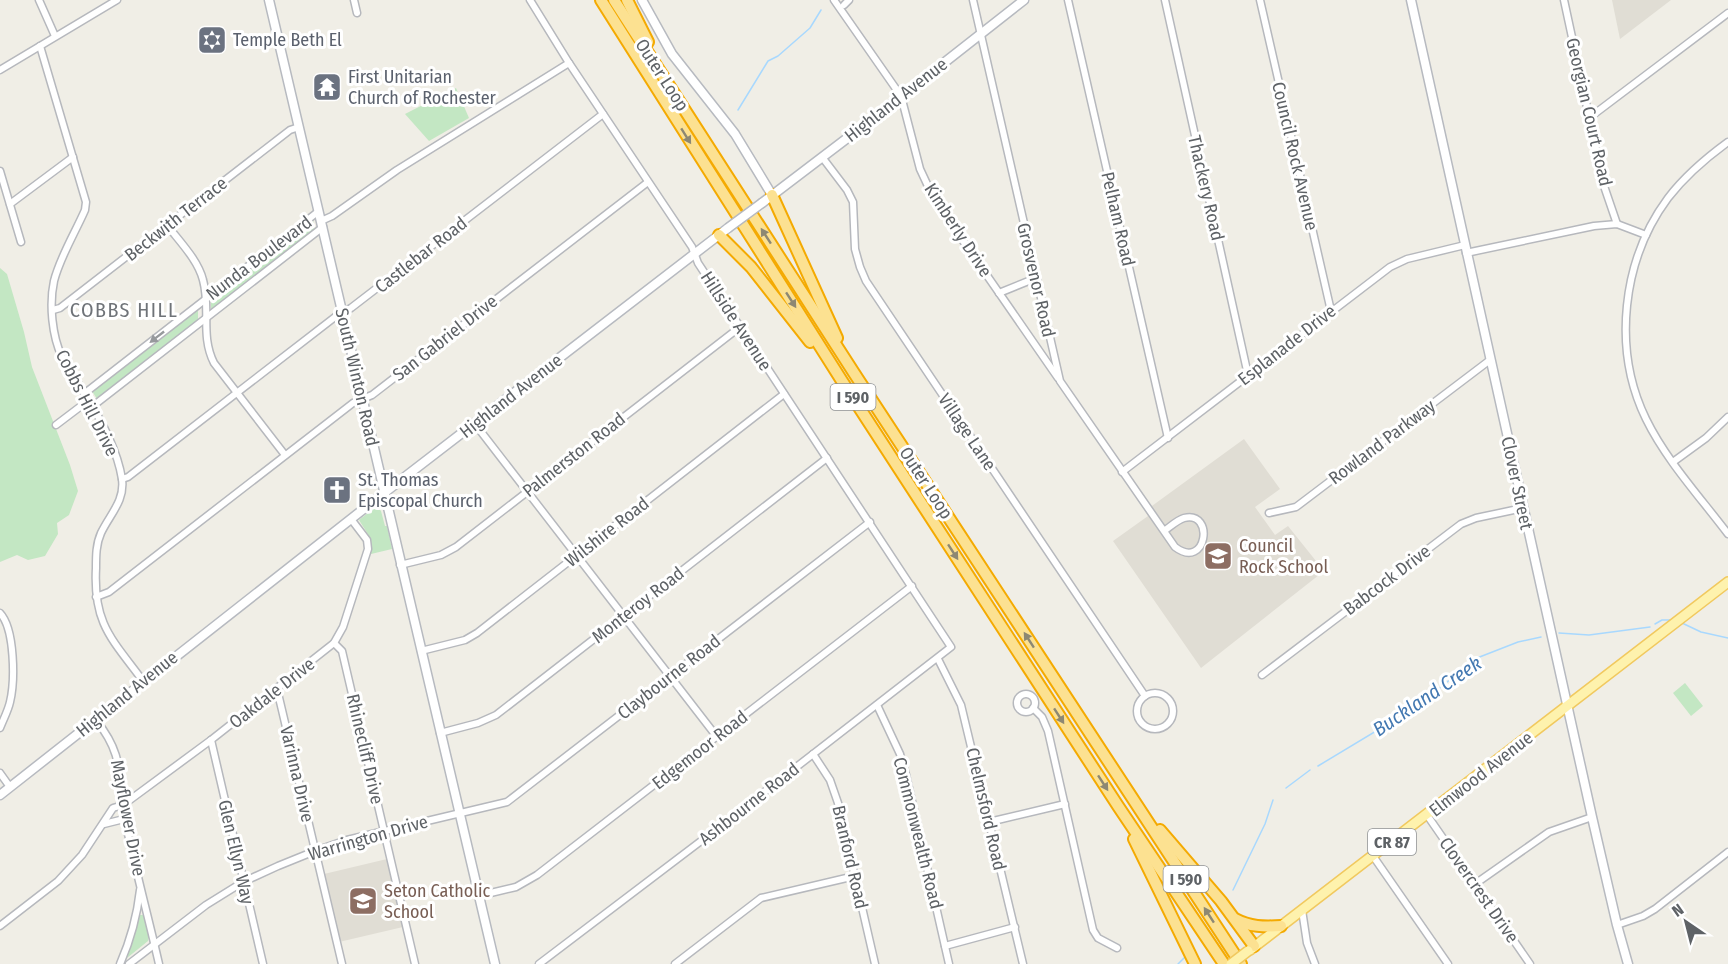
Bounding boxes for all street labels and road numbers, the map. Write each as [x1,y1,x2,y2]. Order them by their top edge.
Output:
street label: Outer Loop [630,35,694,115]
street label: Georgian Court Road [1561,36,1617,188]
street label: Highland Avenue [840,53,952,147]
street label: Council Rock Avenue [1267,80,1323,233]
street label: Thackery Road [1183,133,1229,243]
street label: Pelham Road [1096,170,1140,268]
street label: Beckwith Terrace [120,172,232,266]
street label: Kimberly Drive [919,179,997,281]
street label: Nunda Boulevard [202,211,316,305]
street label: Castlebar Road [371,212,471,298]
street label: Grosvenor Road [1012,221,1060,339]
street label: Hillside Avenue [696,267,776,375]
street label: San Gabriel Drive [388,290,502,386]
street label: Esplanade Drive [1234,300,1340,390]
street label: South Winton Road [330,306,384,448]
street label: Cobbs Hill Drive [51,346,123,460]
street label: Highland Avenue [455,349,567,443]
road number: I 590 [830,384,876,410]
street label: Village Lane [933,389,1001,475]
street label: Rowland Parkway [1324,395,1440,489]
street label: Palmerston Road [518,408,630,502]
street label: Clover Street [1496,434,1538,532]
street label: Outer Loop [894,443,958,523]
street label: Wilshire Road [561,492,653,572]
street label: Babcock Drive [1339,540,1435,620]
street label: Monteroy Road [587,562,689,648]
street label: Claybourne Road [613,630,725,724]
street label: Highland Avenue [72,646,182,742]
street label: Oakdale Drive [225,653,319,733]
street label: Rhinecliff Drive [342,692,388,806]
street label: Edgemoor Road [648,706,752,794]
street label: Varinna Drive [275,724,319,824]
street label: Elmwood Avenue [1425,727,1537,821]
street label: Chelmsford Road [961,745,1011,873]
street label: Commonwealth Road [888,755,948,911]
street label: Mayflower Drive [106,758,150,878]
street label: Ashbourne Road [694,758,804,850]
street label: Glen Ellyn Way [213,798,259,906]
street label: Branford Road [827,803,873,911]
street label: Warrington Drive [306,810,431,866]
road number: CR 87 [1368,829,1416,855]
street label: Clovercrest Drive [1434,833,1524,947]
road number: I 590 [1164,866,1208,892]

